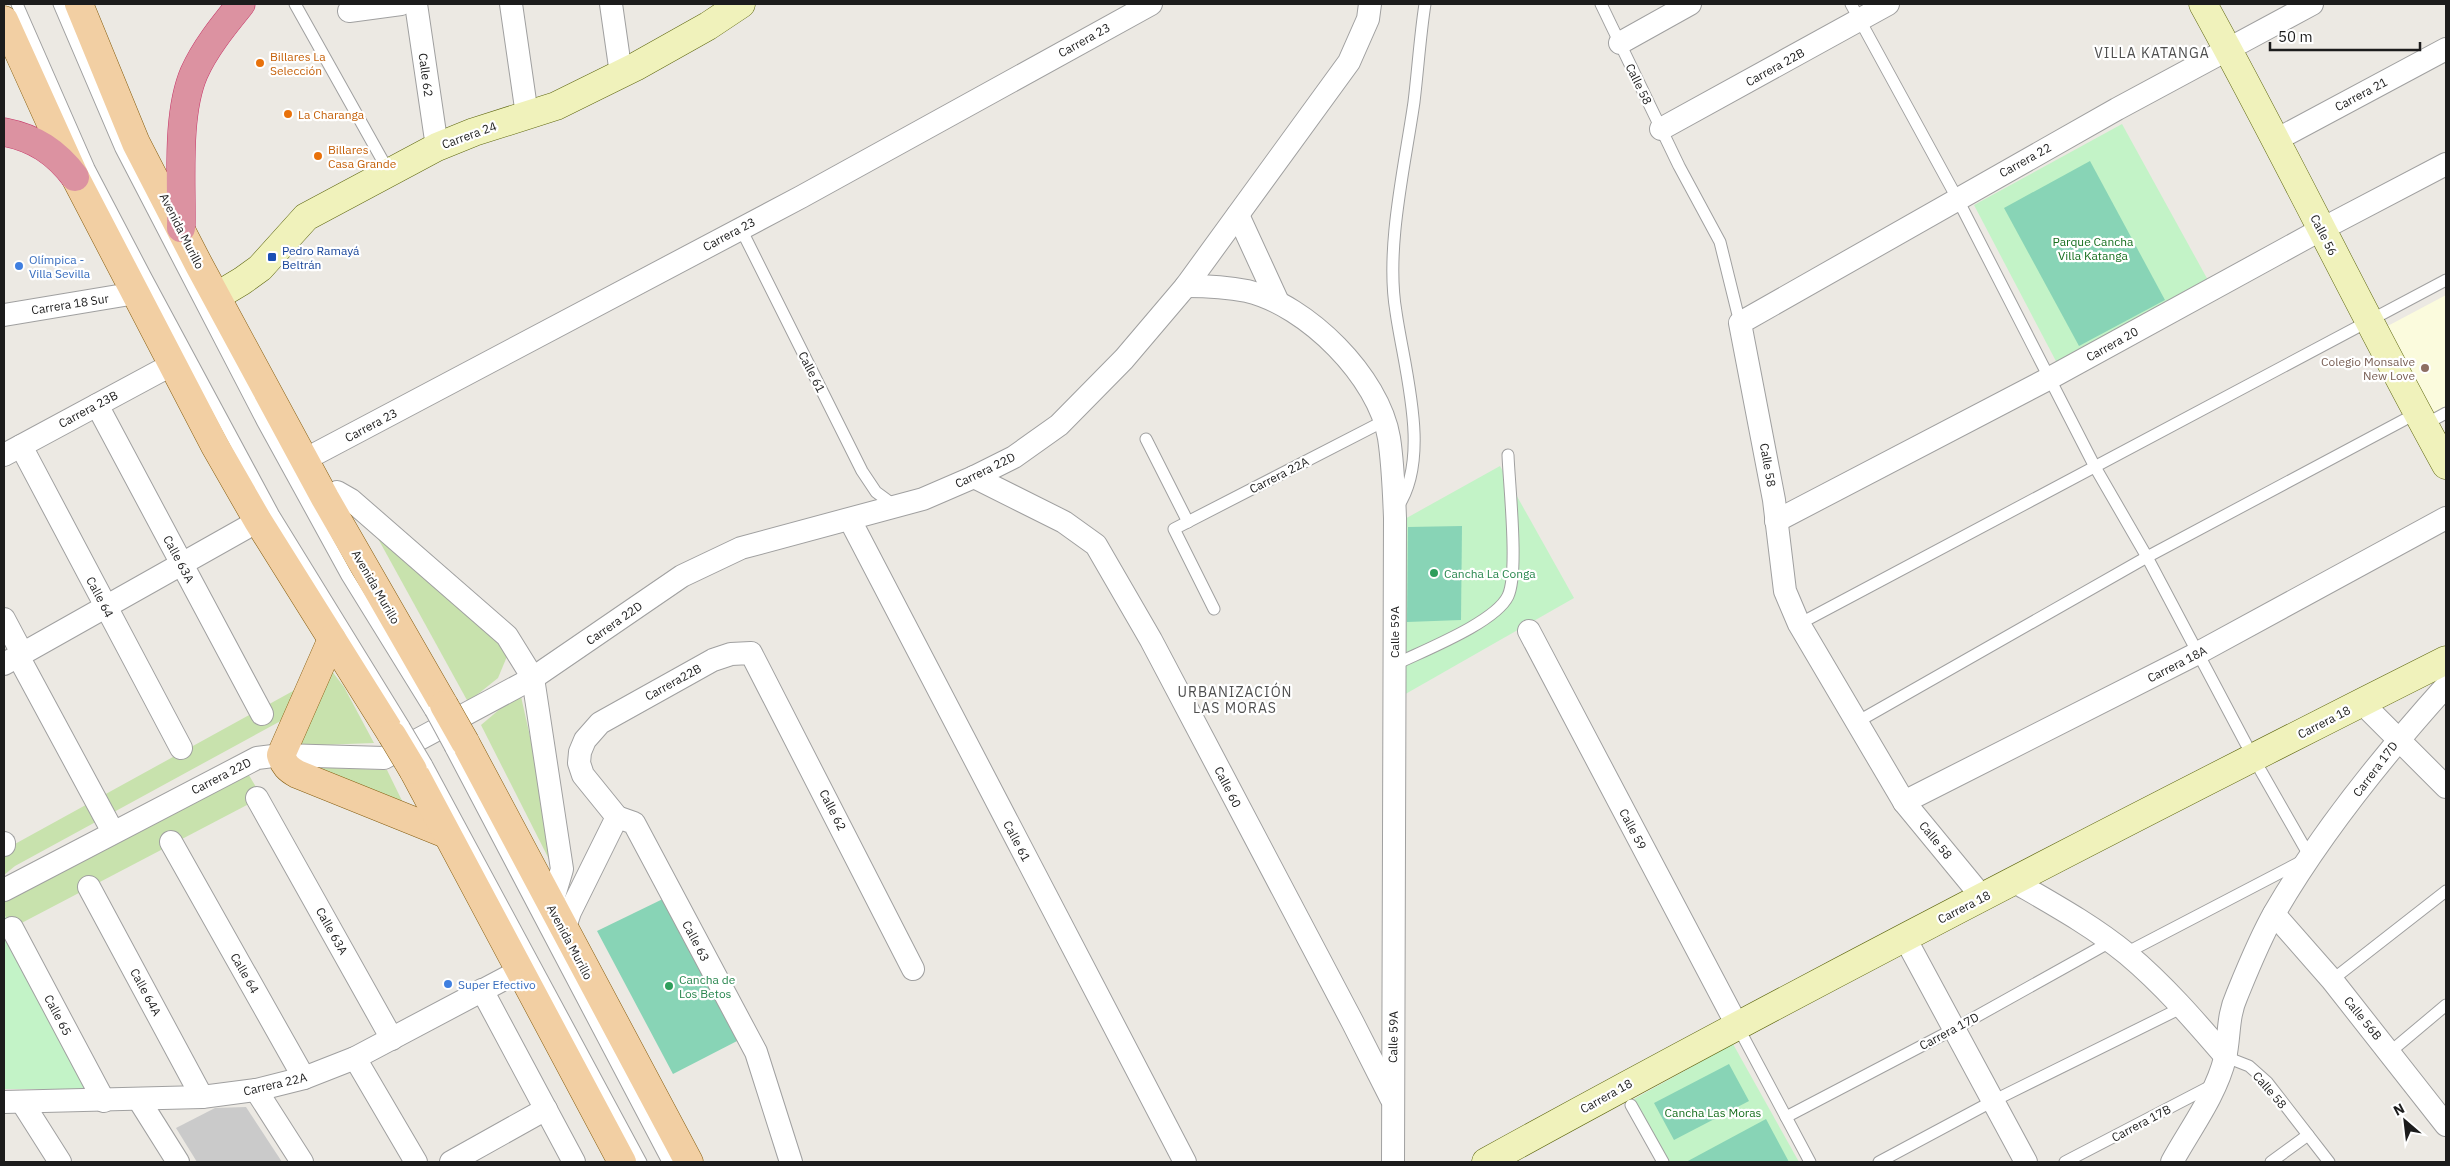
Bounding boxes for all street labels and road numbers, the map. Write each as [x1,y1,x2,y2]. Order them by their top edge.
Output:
street label: Carrera 23 [1055,20,1113,60]
street label: Carrera 22B [1743,45,1807,89]
street label: Calle 62 [416,52,436,98]
street label: Calle 58 [1623,61,1655,107]
street label: Carrera 21 [2332,74,2390,114]
street label: Carrera 24 [440,118,498,152]
street label: Carrera 22 [1996,140,2054,180]
street label: Avenida Murillo [156,191,208,272]
street label: Calle 56 [2307,212,2341,258]
street label: Carrera 23 [700,214,758,254]
street label: Carrera 18 Sur [30,290,110,318]
street label: Carrera 20 [2083,324,2141,364]
street label: Calle 61 [795,349,829,395]
street label: Carrera 23B [56,387,120,431]
street label: Carrera 23 [342,405,400,445]
street label: Calle 58 [1757,442,1779,488]
street label: Carrera 22D [952,449,1018,491]
street label: Carrera 22A [1247,453,1312,496]
street label: Calle 63A [160,533,198,586]
street label: Avenida Murillo [349,547,403,627]
street label: Calle 64 [83,574,117,620]
street label: Carrera 22D [583,598,645,648]
street label: Calle 59A [1387,606,1402,658]
street label: Carrera 18A [2145,642,2210,685]
street label: Carrera22B [642,660,704,704]
street label: Carrera 18 [2295,702,2353,742]
street label: Carrera 17D [2349,738,2401,800]
street label: Carrera 22D [189,755,253,797]
street label: Calle 60 [1211,764,1245,810]
street label: Calle 62 [816,787,850,833]
street label: Calle 59 [1616,806,1650,852]
street label: Calle 61 [1000,818,1034,864]
street label: Calle 58 [1916,818,1956,862]
street label: Carrera 18 [1935,887,1993,927]
street label: Avenida Murillo [544,902,596,982]
street label: Calle 63A [313,905,351,958]
street label: Calle 63 [679,918,713,964]
street label: Calle 64 [227,950,263,996]
street label: Calle 64A [127,966,165,1019]
street label: Calle 65 [41,992,75,1038]
street label: Calle 56B [2341,993,2385,1043]
street label: Carrera 17D [1917,1009,1981,1053]
street label: Calle 59A [1385,1011,1401,1063]
street label: Calle 58 [2250,1068,2290,1112]
street label: Carrera 22A [242,1069,309,1099]
street label: Carrera 18 [1577,1076,1635,1116]
street label: Carrera 17B [2109,1101,2173,1145]

